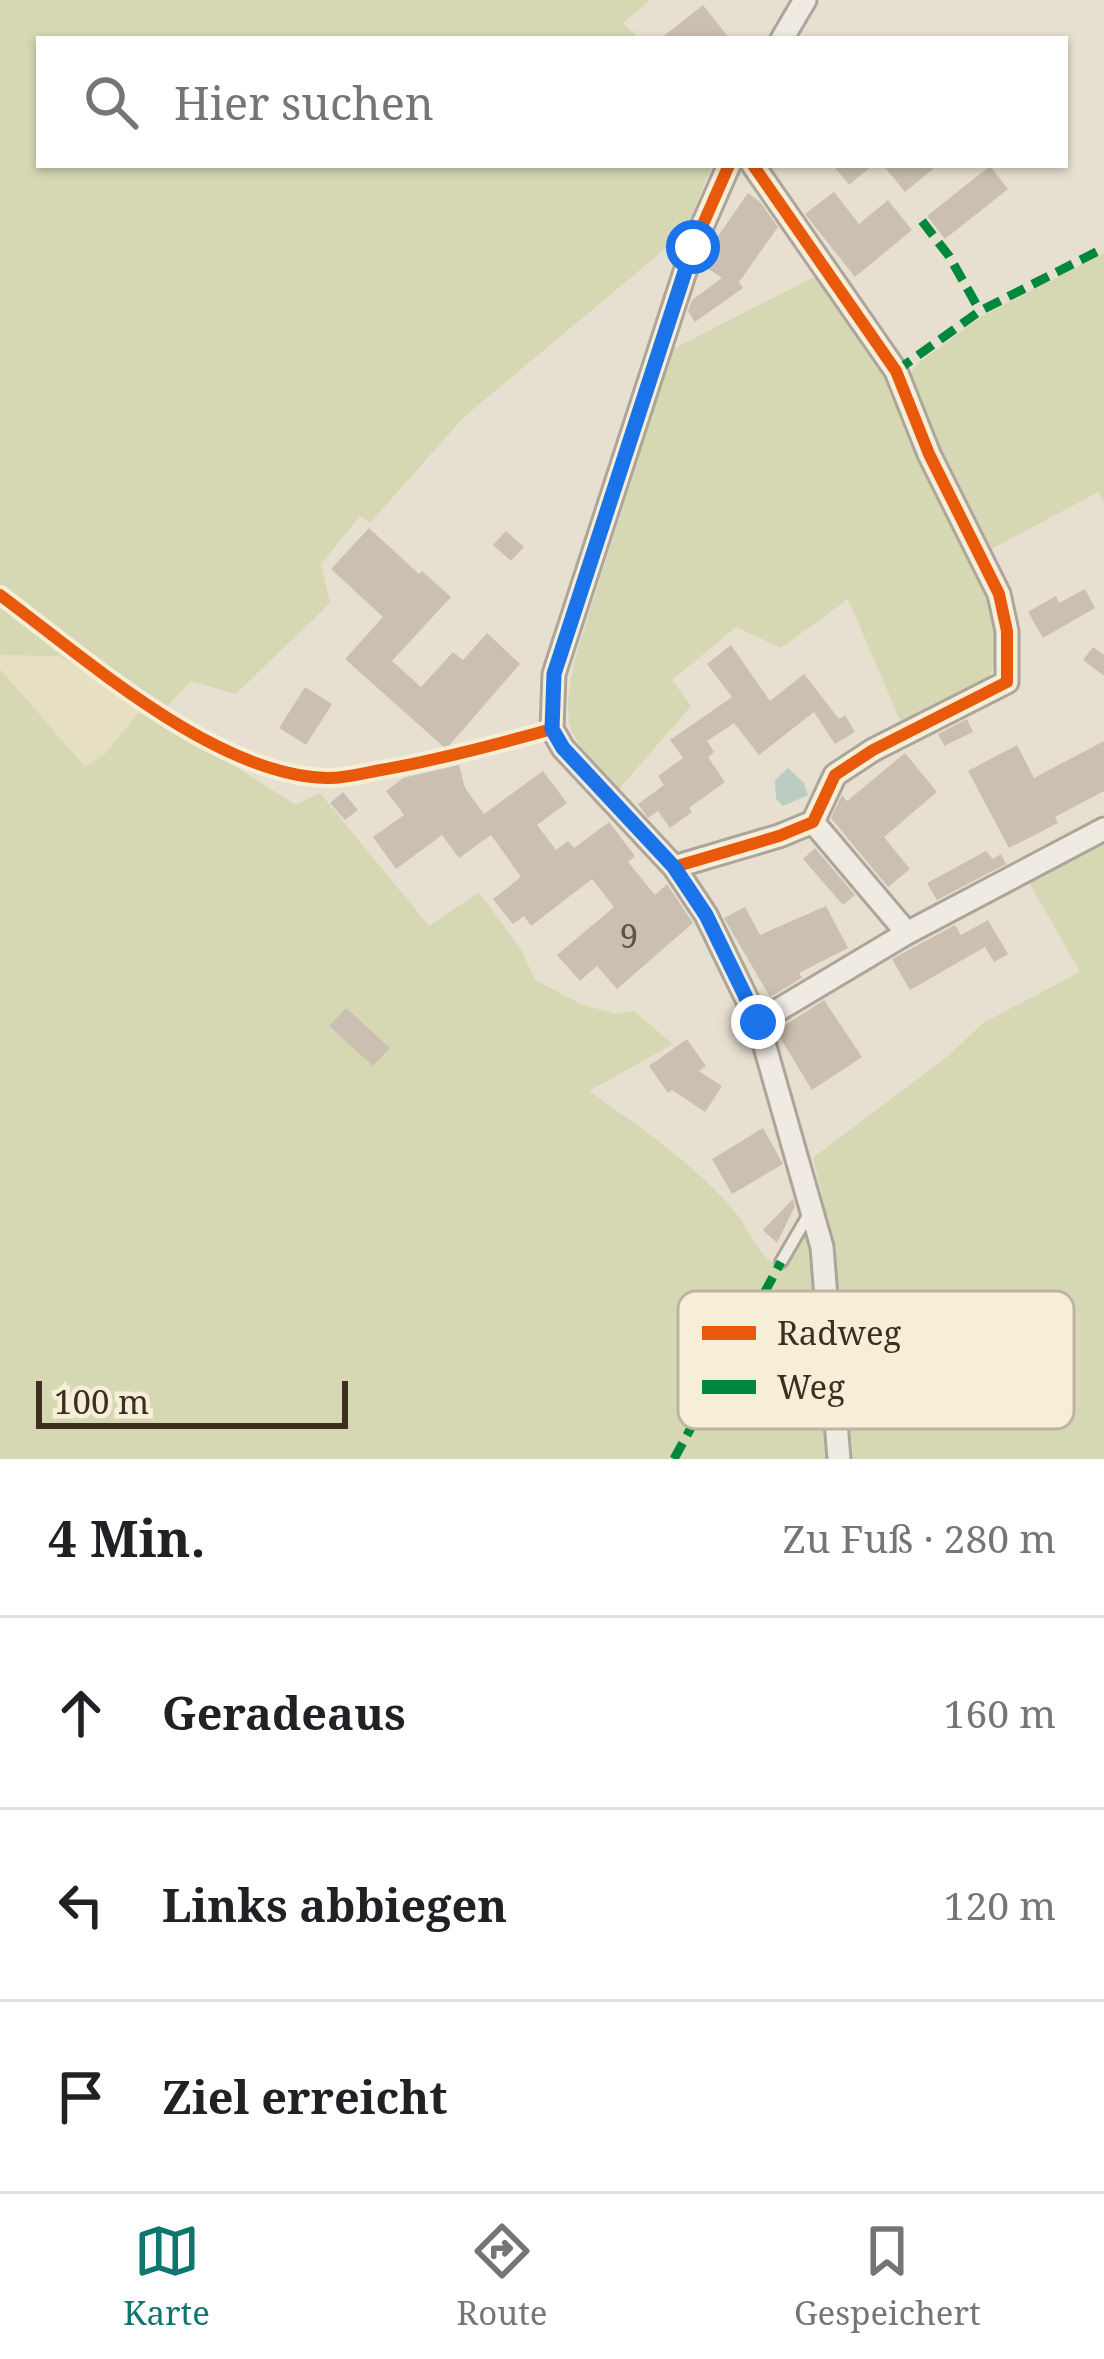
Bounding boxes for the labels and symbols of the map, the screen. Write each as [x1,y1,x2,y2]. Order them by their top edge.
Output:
route start [666,220,720,274]
house number: 9 [620,913,638,958]
route end [731,995,785,1049]
legend [678,1291,1074,1429]
text: Radweg [777,1310,902,1355]
text: Weg [777,1364,845,1409]
scale bar [36,1375,348,1428]

